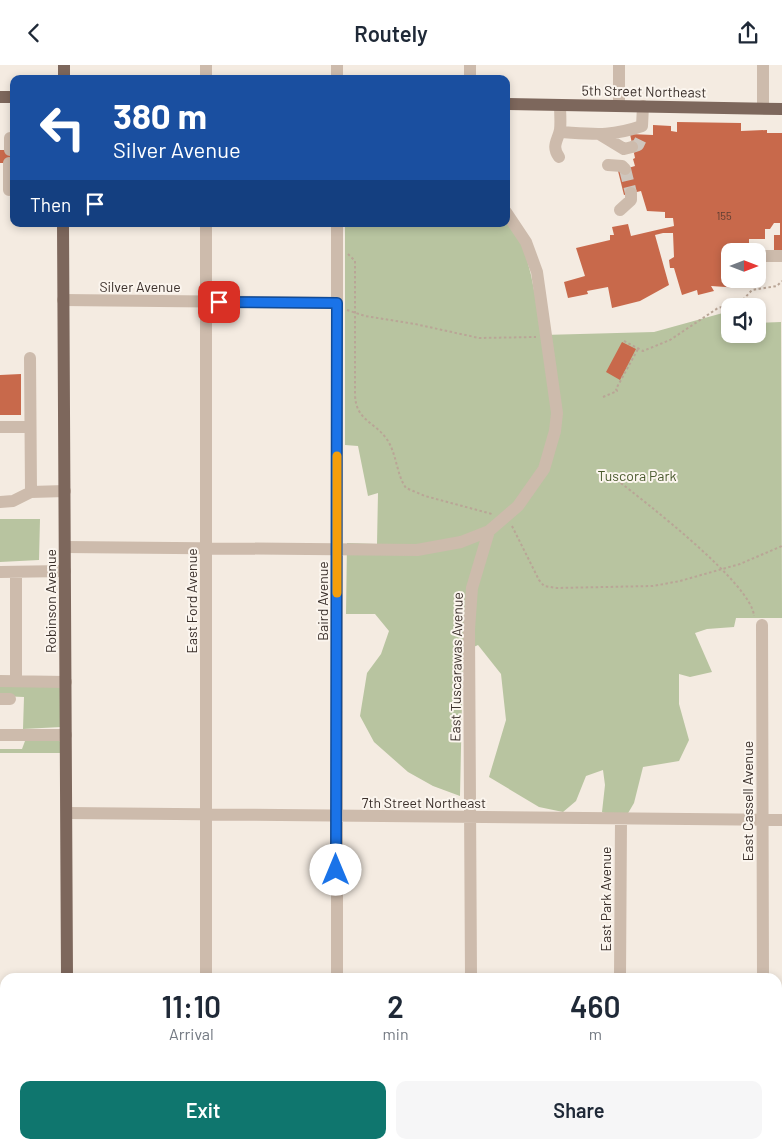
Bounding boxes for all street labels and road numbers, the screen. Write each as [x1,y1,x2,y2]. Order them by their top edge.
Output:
street label: 5th Street Northeast [581,81,707,101]
street label: Silver Avenue [99,278,181,295]
street label: East Ford Avenue [183,548,200,654]
street label: Robinson Avenue [42,549,59,653]
street label: Baird Avenue [314,561,331,641]
street label: East Tuscarawas Avenue [446,592,466,742]
street label: East Cassell Avenue [739,741,756,861]
street label: 7th Street Northeast [362,794,486,811]
street label: East Park Avenue [597,846,614,952]

